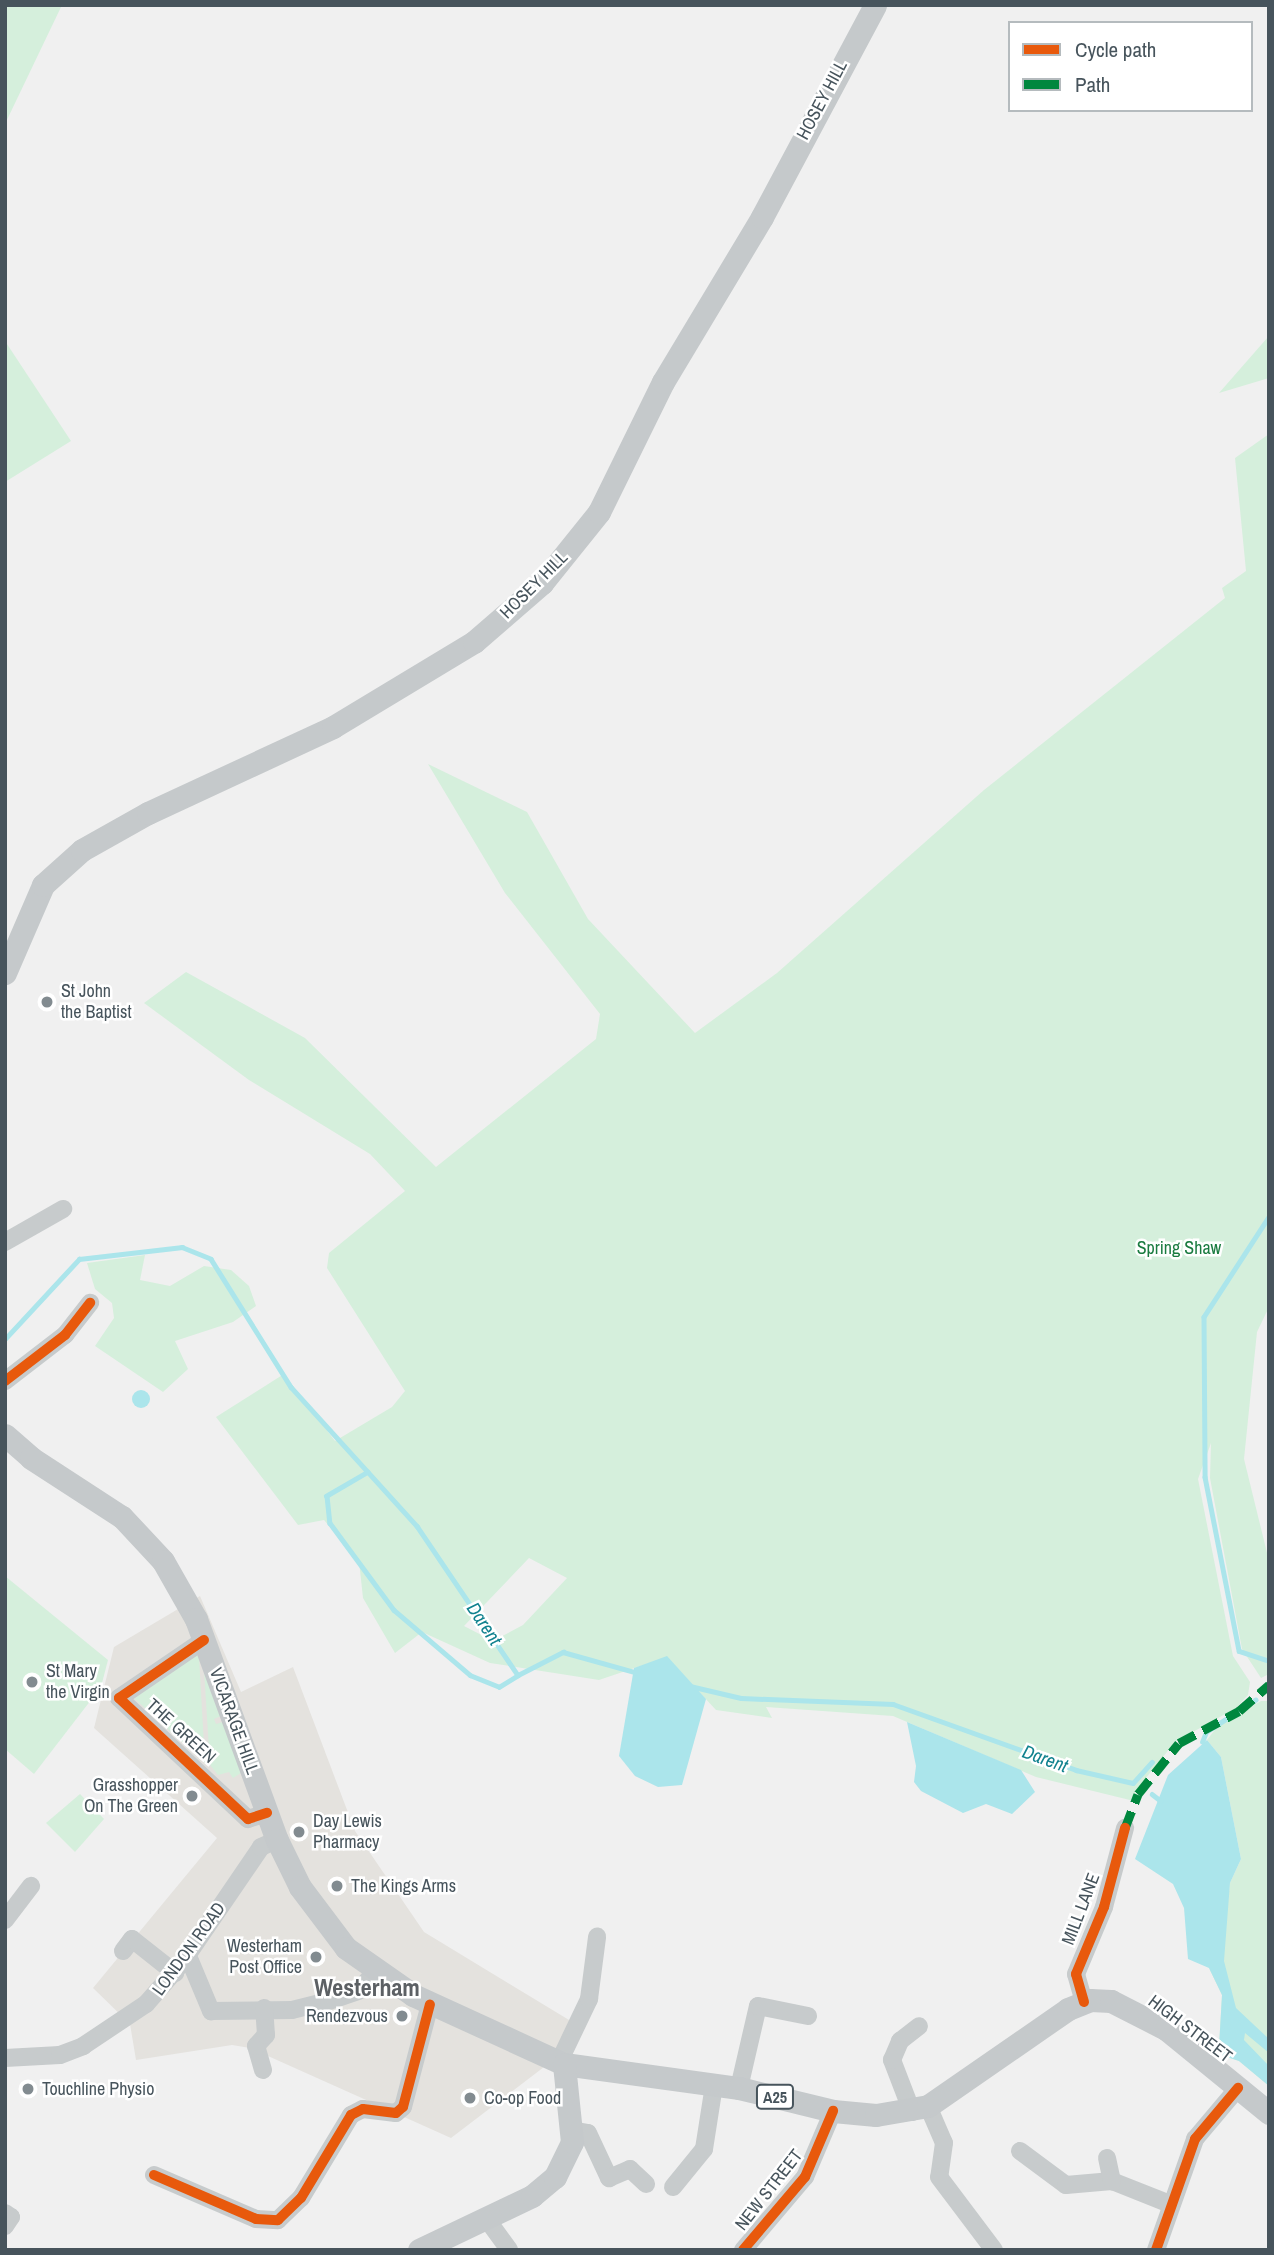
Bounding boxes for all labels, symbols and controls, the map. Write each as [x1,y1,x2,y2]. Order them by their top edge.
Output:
legend [1008,21,1253,112]
text: Cycle path [1075,35,1156,64]
street label: HOSEY HILL [792,57,852,143]
text: Path [1075,70,1110,99]
street label: HOSEY HILL [496,547,572,623]
place label: St John the Baptist [61,981,132,1024]
marker: St John the Baptist [39,994,55,1010]
park label: Spring Shaw [1137,1237,1221,1259]
water label: Darent [461,1598,507,1650]
place label: St Mary the Virgin [46,1661,110,1704]
street label: VICARAGE HILL [205,1665,263,1777]
marker: St Mary the Virgin [24,1674,40,1690]
street label: THE GREEN [142,1694,220,1768]
water label: Darent [1019,1740,1071,1778]
place label: Grasshopper On The Green [84,1775,178,1817]
marker: Grasshopper On The Green [184,1788,200,1804]
place label: Day Lewis Pharmacy [313,1811,382,1854]
marker: Day Lewis Pharmacy [291,1824,307,1840]
street label: MILL LANE [1057,1870,1105,1948]
place label: The Kings Arms [351,1875,457,1897]
marker: The Kings Arms [329,1878,345,1894]
street label: LONDON ROAD [148,1898,230,2000]
place label: Westerham Post Office [227,1936,302,1979]
marker: Westerham Post Office [308,1949,324,1965]
district label: Westerham [314,1974,420,2002]
street label: HIGH STREET [1144,1991,1236,2067]
place label: Rendezvous [306,2005,388,2027]
marker: Rendezvous [394,2008,410,2024]
place label: Touchline Physio [42,2078,154,2100]
marker: Touchline Physio [20,2081,36,2097]
road number: A25 [756,2084,794,2110]
place label: Co-op Food [484,2087,561,2109]
marker: Co-op Food [462,2090,478,2106]
street label: NEW STREET [731,2145,807,2235]

